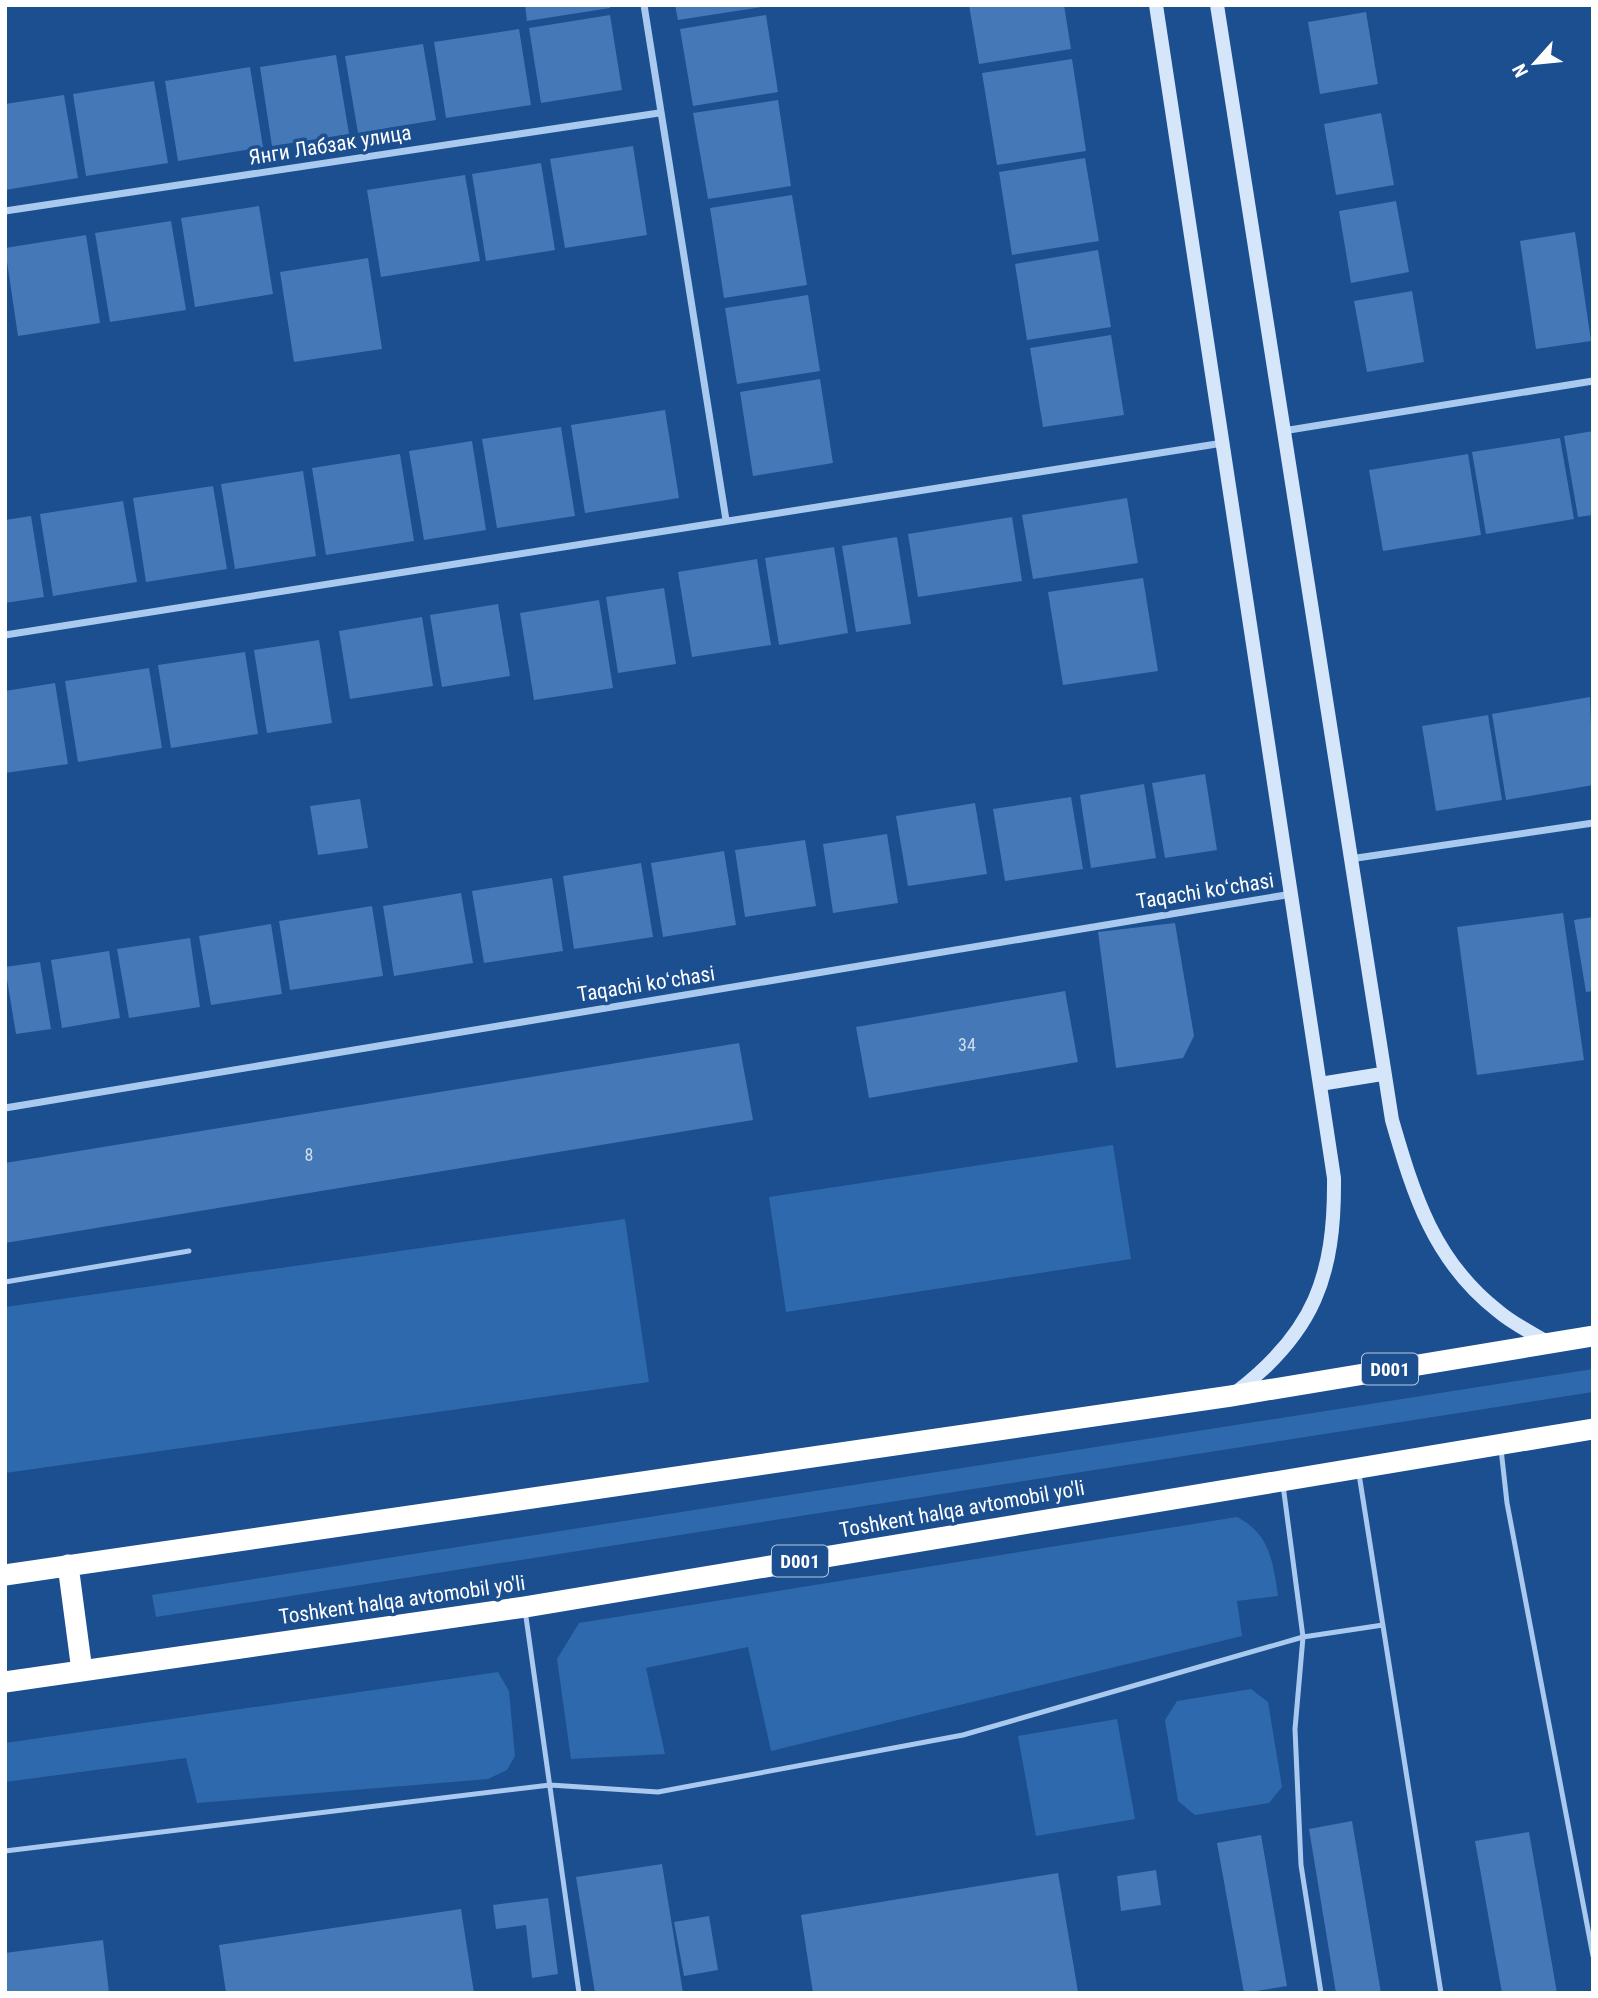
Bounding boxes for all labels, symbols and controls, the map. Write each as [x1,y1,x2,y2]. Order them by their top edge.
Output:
north arrow [1500,28,1570,98]
text: N [1507,60,1533,81]
street label: Янги Лабзак улица [247,120,413,170]
street label: Taqachi koʻchasi [1135,868,1275,914]
street label: Taqachi koʻchasi [576,961,716,1007]
house number: 34 [958,1034,976,1055]
house number: 8 [305,1144,313,1165]
road number: D001 [1362,1354,1418,1385]
street label: Toshkent halqa avtomobil yo'li [838,1476,1086,1542]
road number: D001 [772,1546,828,1576]
street label: Toshkent halqa avtomobil yo'li [277,1571,527,1629]

